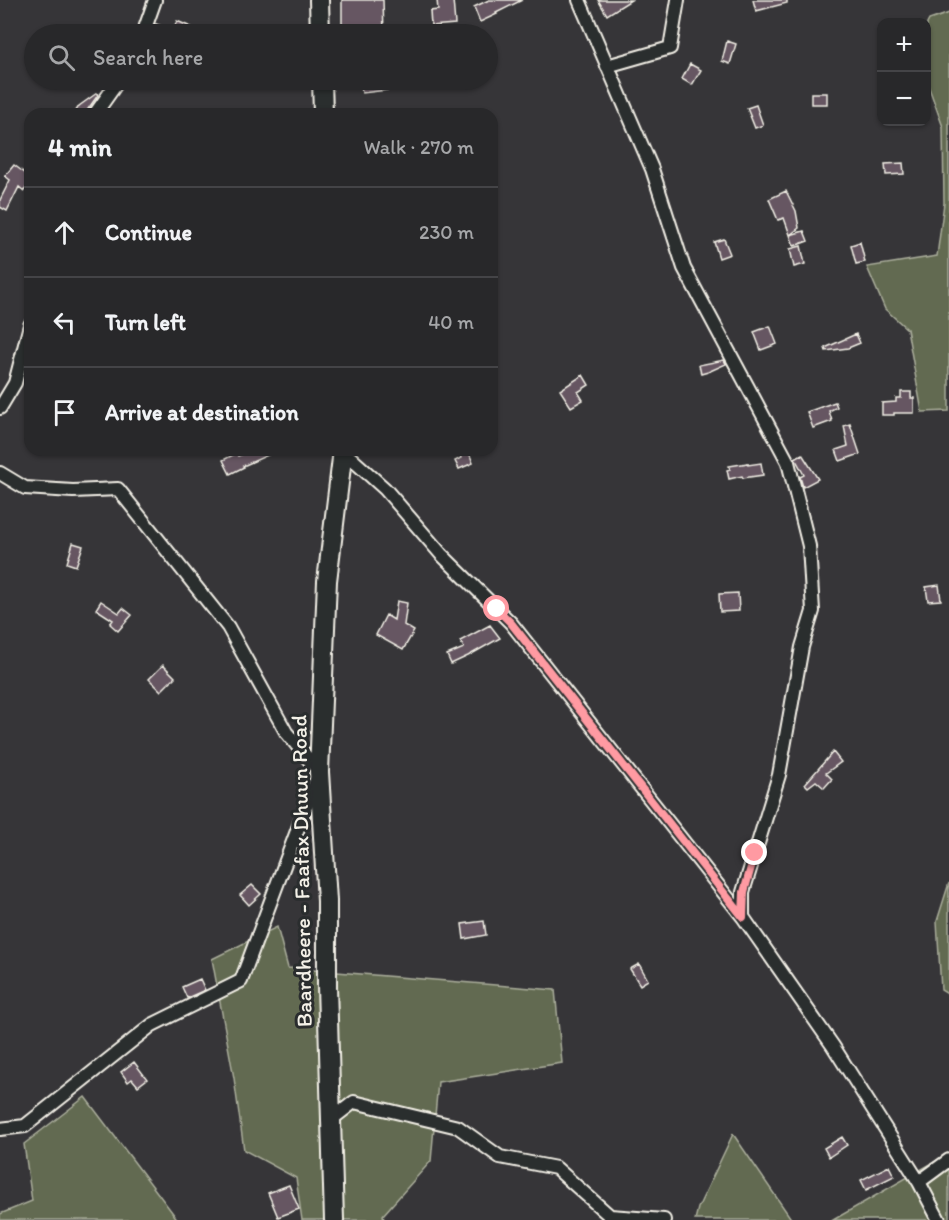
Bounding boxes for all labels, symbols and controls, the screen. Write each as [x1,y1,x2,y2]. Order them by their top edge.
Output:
map controls [877,18,931,126]
button: + [877,18,931,72]
search box [24,24,498,90]
icon: search [45,41,78,74]
text: Search here [93,44,203,71]
button: − [877,72,931,126]
text: 4 min [48,131,112,163]
text: Walk · 270 m [363,135,474,159]
icon: ahead [48,216,81,249]
text: Continue [105,219,192,246]
text: 230 m [419,220,474,244]
icon: left [48,306,81,339]
text: Turn left [105,309,186,336]
text: 40 m [428,310,474,334]
icon: arrive [48,396,81,429]
text: Arrive at destination [105,399,299,426]
route start [483,595,509,621]
street label: Baardheere - Faafax Dhuun Road [285,714,318,1027]
route end [741,839,767,865]

